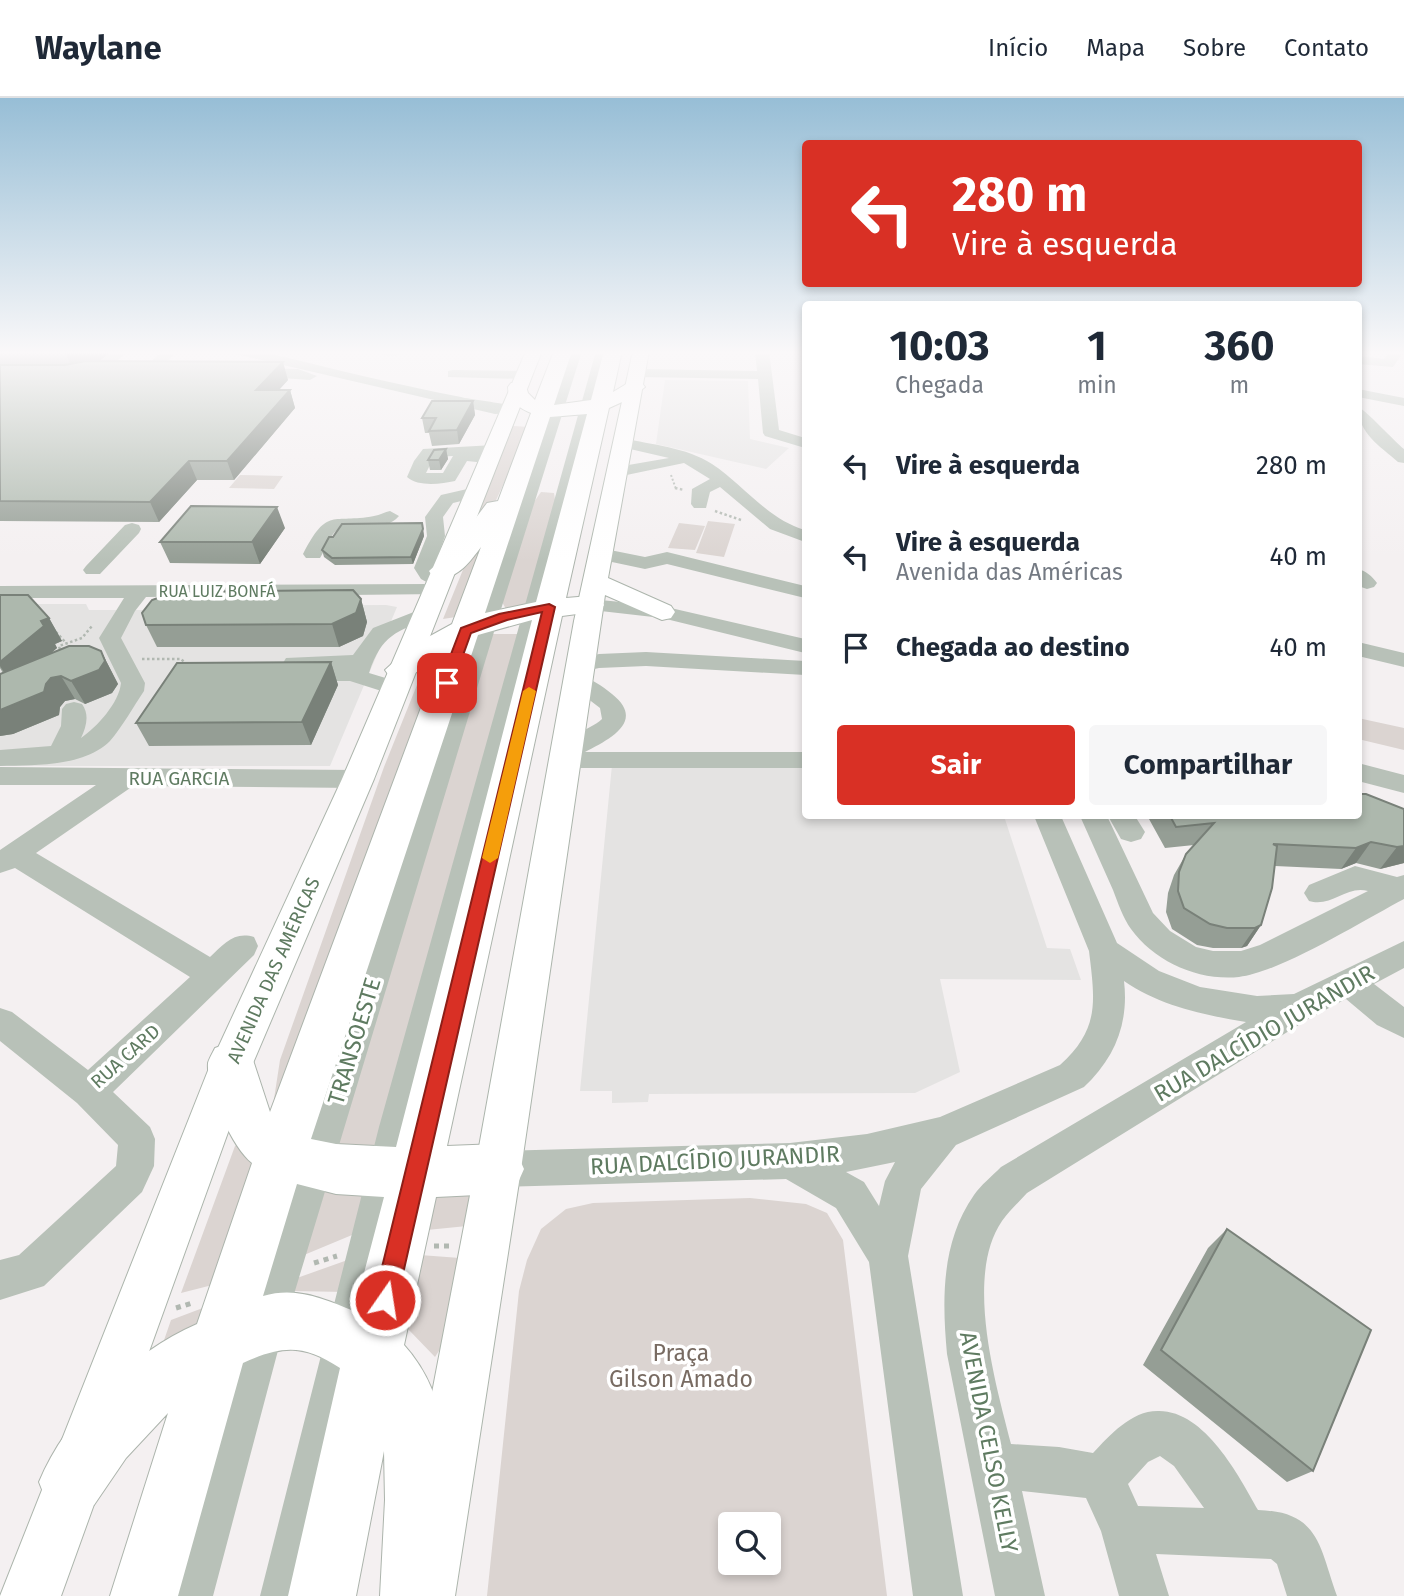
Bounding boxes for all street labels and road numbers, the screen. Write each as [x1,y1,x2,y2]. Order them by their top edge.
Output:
street label: RUA LUIZ BONFÁ [159,581,276,601]
street label: RUA GARCIA [128,767,230,790]
street label: AVENIDA DAS AMÉRICAS [222,874,325,1067]
street label: RUA DALCÍDIO JURANDIR [1148,957,1379,1108]
street label: TRANSOESTE [321,974,387,1108]
street label: RUA CARD [86,1019,165,1093]
street label: RUA DALCÍDIO JURANDIR [589,1138,841,1181]
street label: AVENIDA CELSO KELLY [954,1329,1024,1555]

